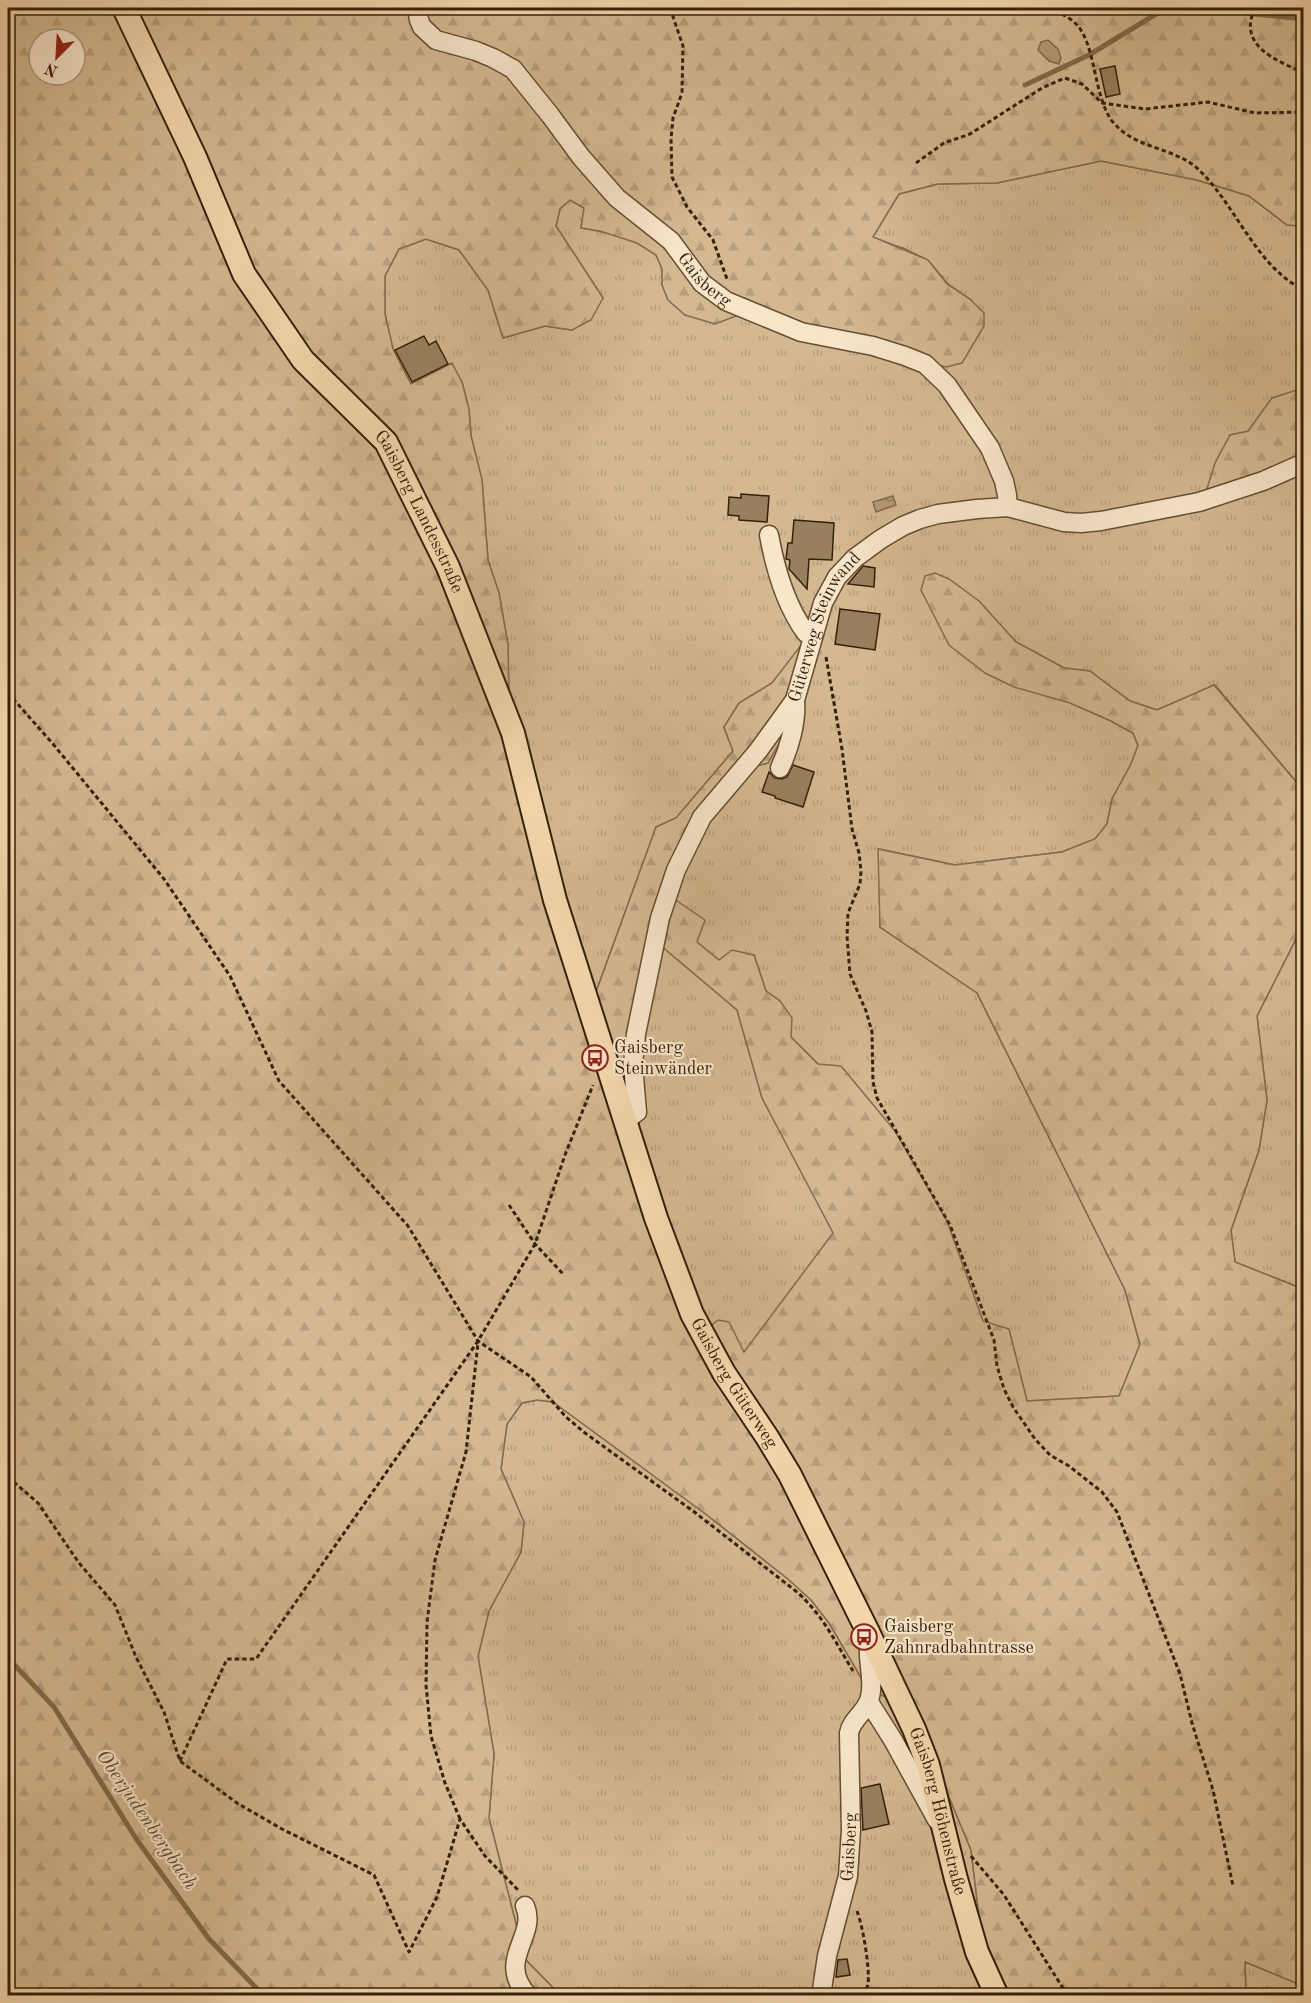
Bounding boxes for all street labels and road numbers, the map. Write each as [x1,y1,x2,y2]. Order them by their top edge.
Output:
street label: Gaisberg [674,249,735,311]
street label: Gaisberg Landesstraße [371,427,466,595]
street label: Güterweg Steinwand [786,549,864,704]
street label: Gaisberg Güterweg [687,1315,781,1452]
street label: Gaisberg Höhenstraße [905,1725,969,1897]
street label: Gaisberg [839,1812,860,1882]

